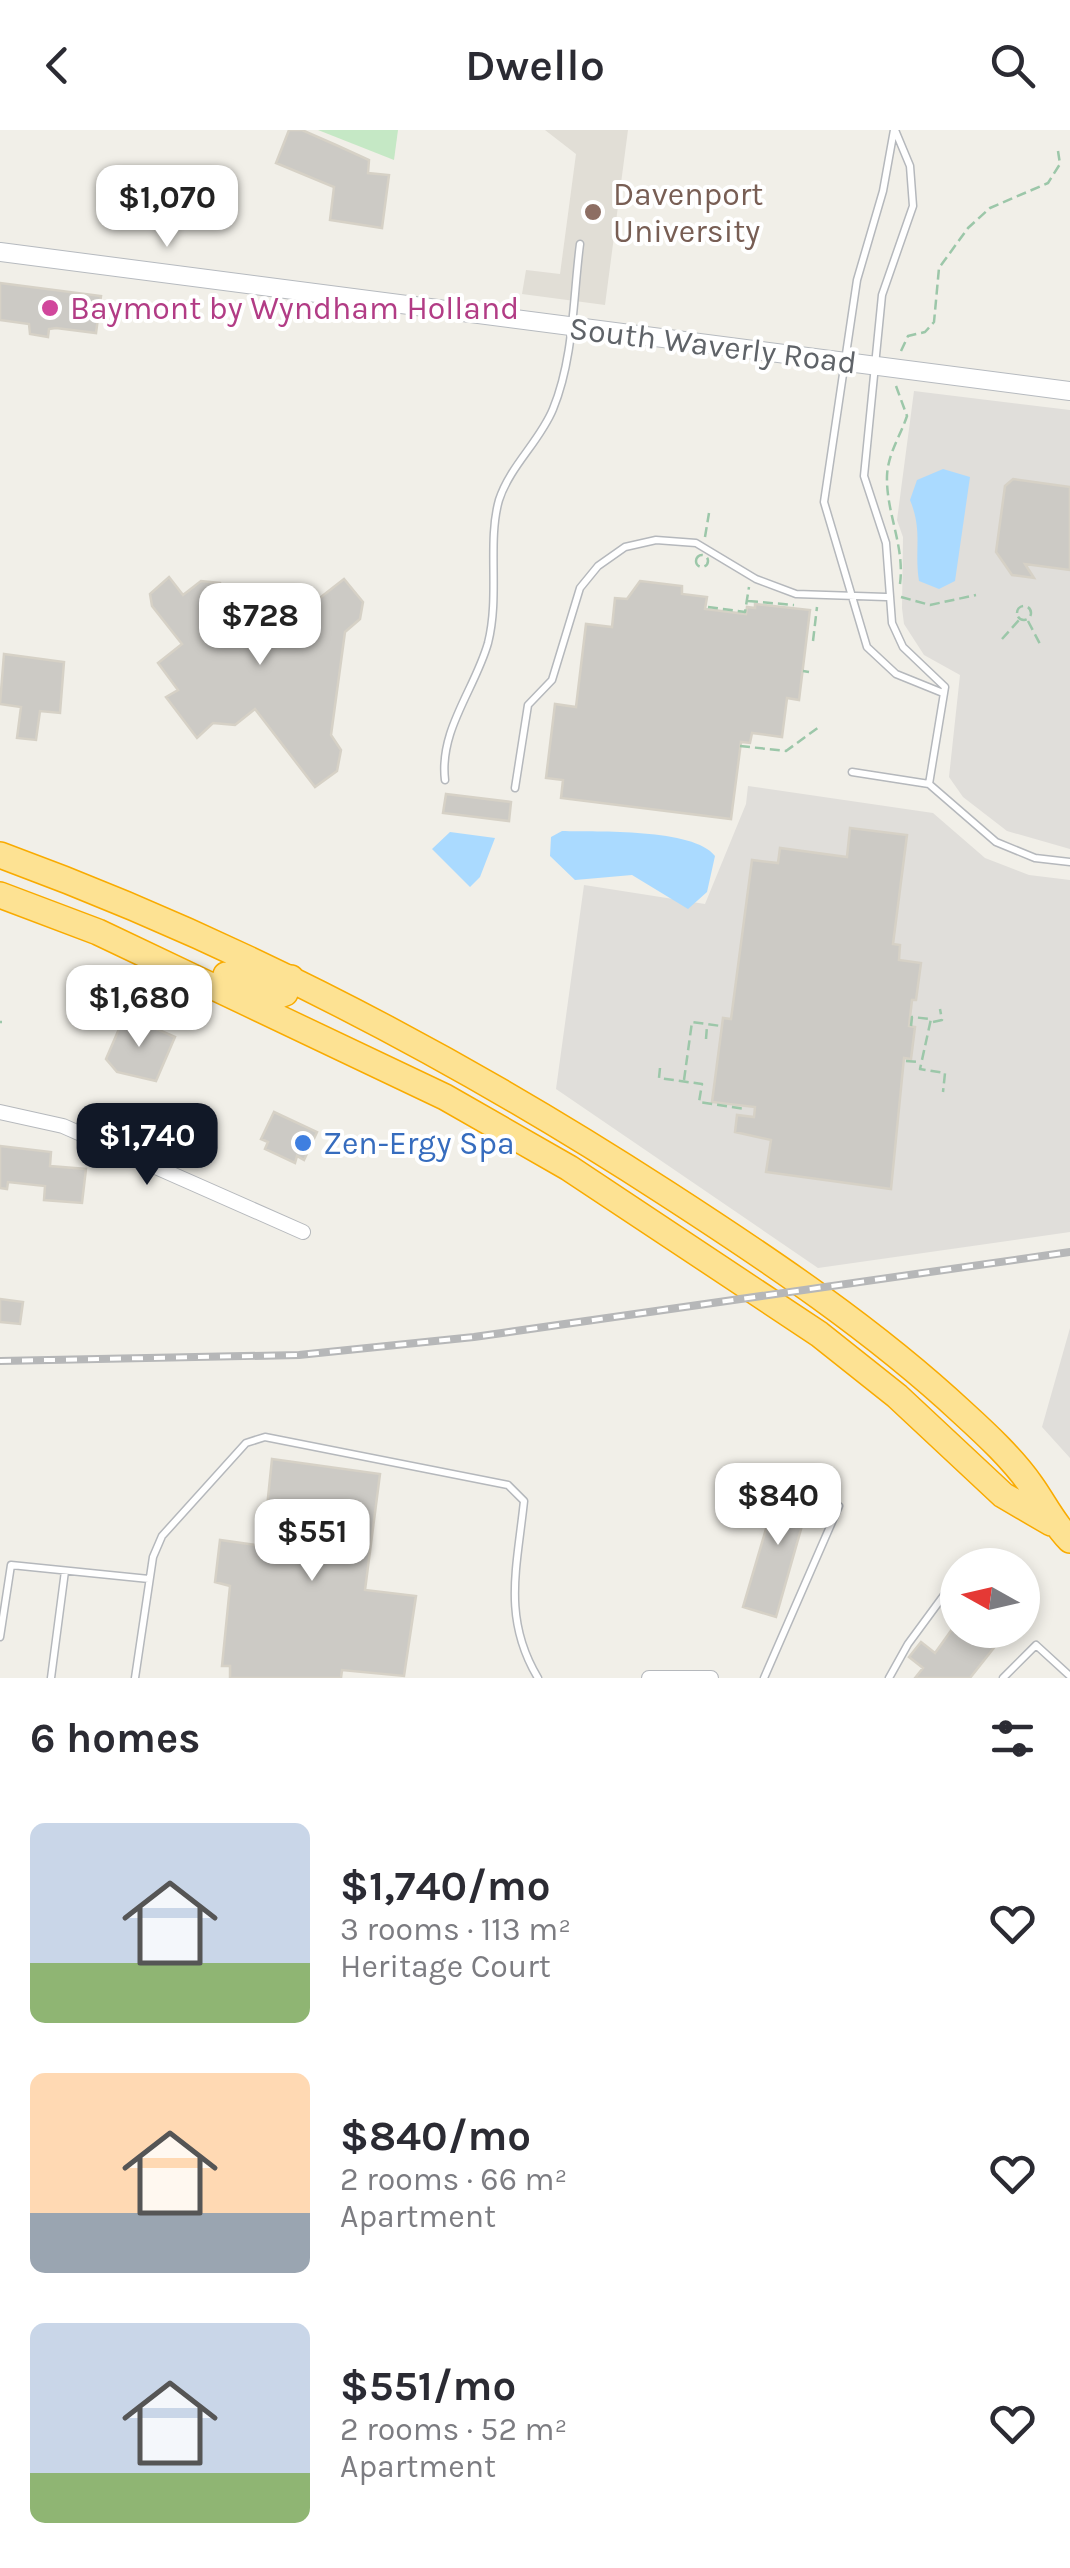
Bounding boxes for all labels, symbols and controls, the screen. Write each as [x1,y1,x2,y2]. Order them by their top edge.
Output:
icon: back [30,38,85,93]
icon: search [985,38,1040,93]
text: Dwello [465,39,605,91]
pin: $1,070 [86,165,248,250]
place label: Davenport University [613,176,763,250]
text: $1,070 [118,179,216,216]
marker: Davenport University [582,201,604,223]
place label: Baymont by Wyndham Holland [70,290,519,327]
marker: Baymont by Wyndham Holland [39,297,61,319]
street label: South Waverly Road [567,309,859,382]
pin: $728 [201,583,319,668]
text: $728 [221,597,299,634]
pin: $1,680 [58,965,220,1050]
text: $1,680 [88,979,190,1016]
pin: $1,740 [66,1103,228,1188]
text: $1,740 [99,1117,195,1154]
place label: Zen-Ergy Spa [323,1125,515,1162]
marker: Zen-Ergy Spa [292,1132,314,1154]
pin: $840 [719,1463,837,1548]
text: $840 [737,1477,819,1514]
pin: $551 [253,1499,371,1584]
text: $551 [277,1513,347,1550]
north arrow [940,1548,1040,1648]
map controls [940,1548,1040,1648]
icon: filters [985,1711,1040,1766]
text: 6 homes [30,1713,200,1763]
text: $1,740/mo [340,1861,550,1911]
icon: home [110,1863,230,1983]
icon: heart [985,1896,1040,1951]
text: 3 rooms · 113 m² [340,1911,571,1948]
text: Heritage Court [340,1948,551,1985]
text: $840/mo [340,2111,531,2161]
icon: home [110,2113,230,2233]
icon: heart [985,2146,1040,2201]
text: 2 rooms · 66 m² [340,2161,567,2198]
text: Apartment [340,2198,496,2235]
text: $551/mo [340,2361,516,2411]
icon: home [110,2363,230,2483]
icon: heart [985,2396,1040,2451]
text: 2 rooms · 52 m² [340,2411,567,2448]
text: Apartment [340,2448,496,2485]

